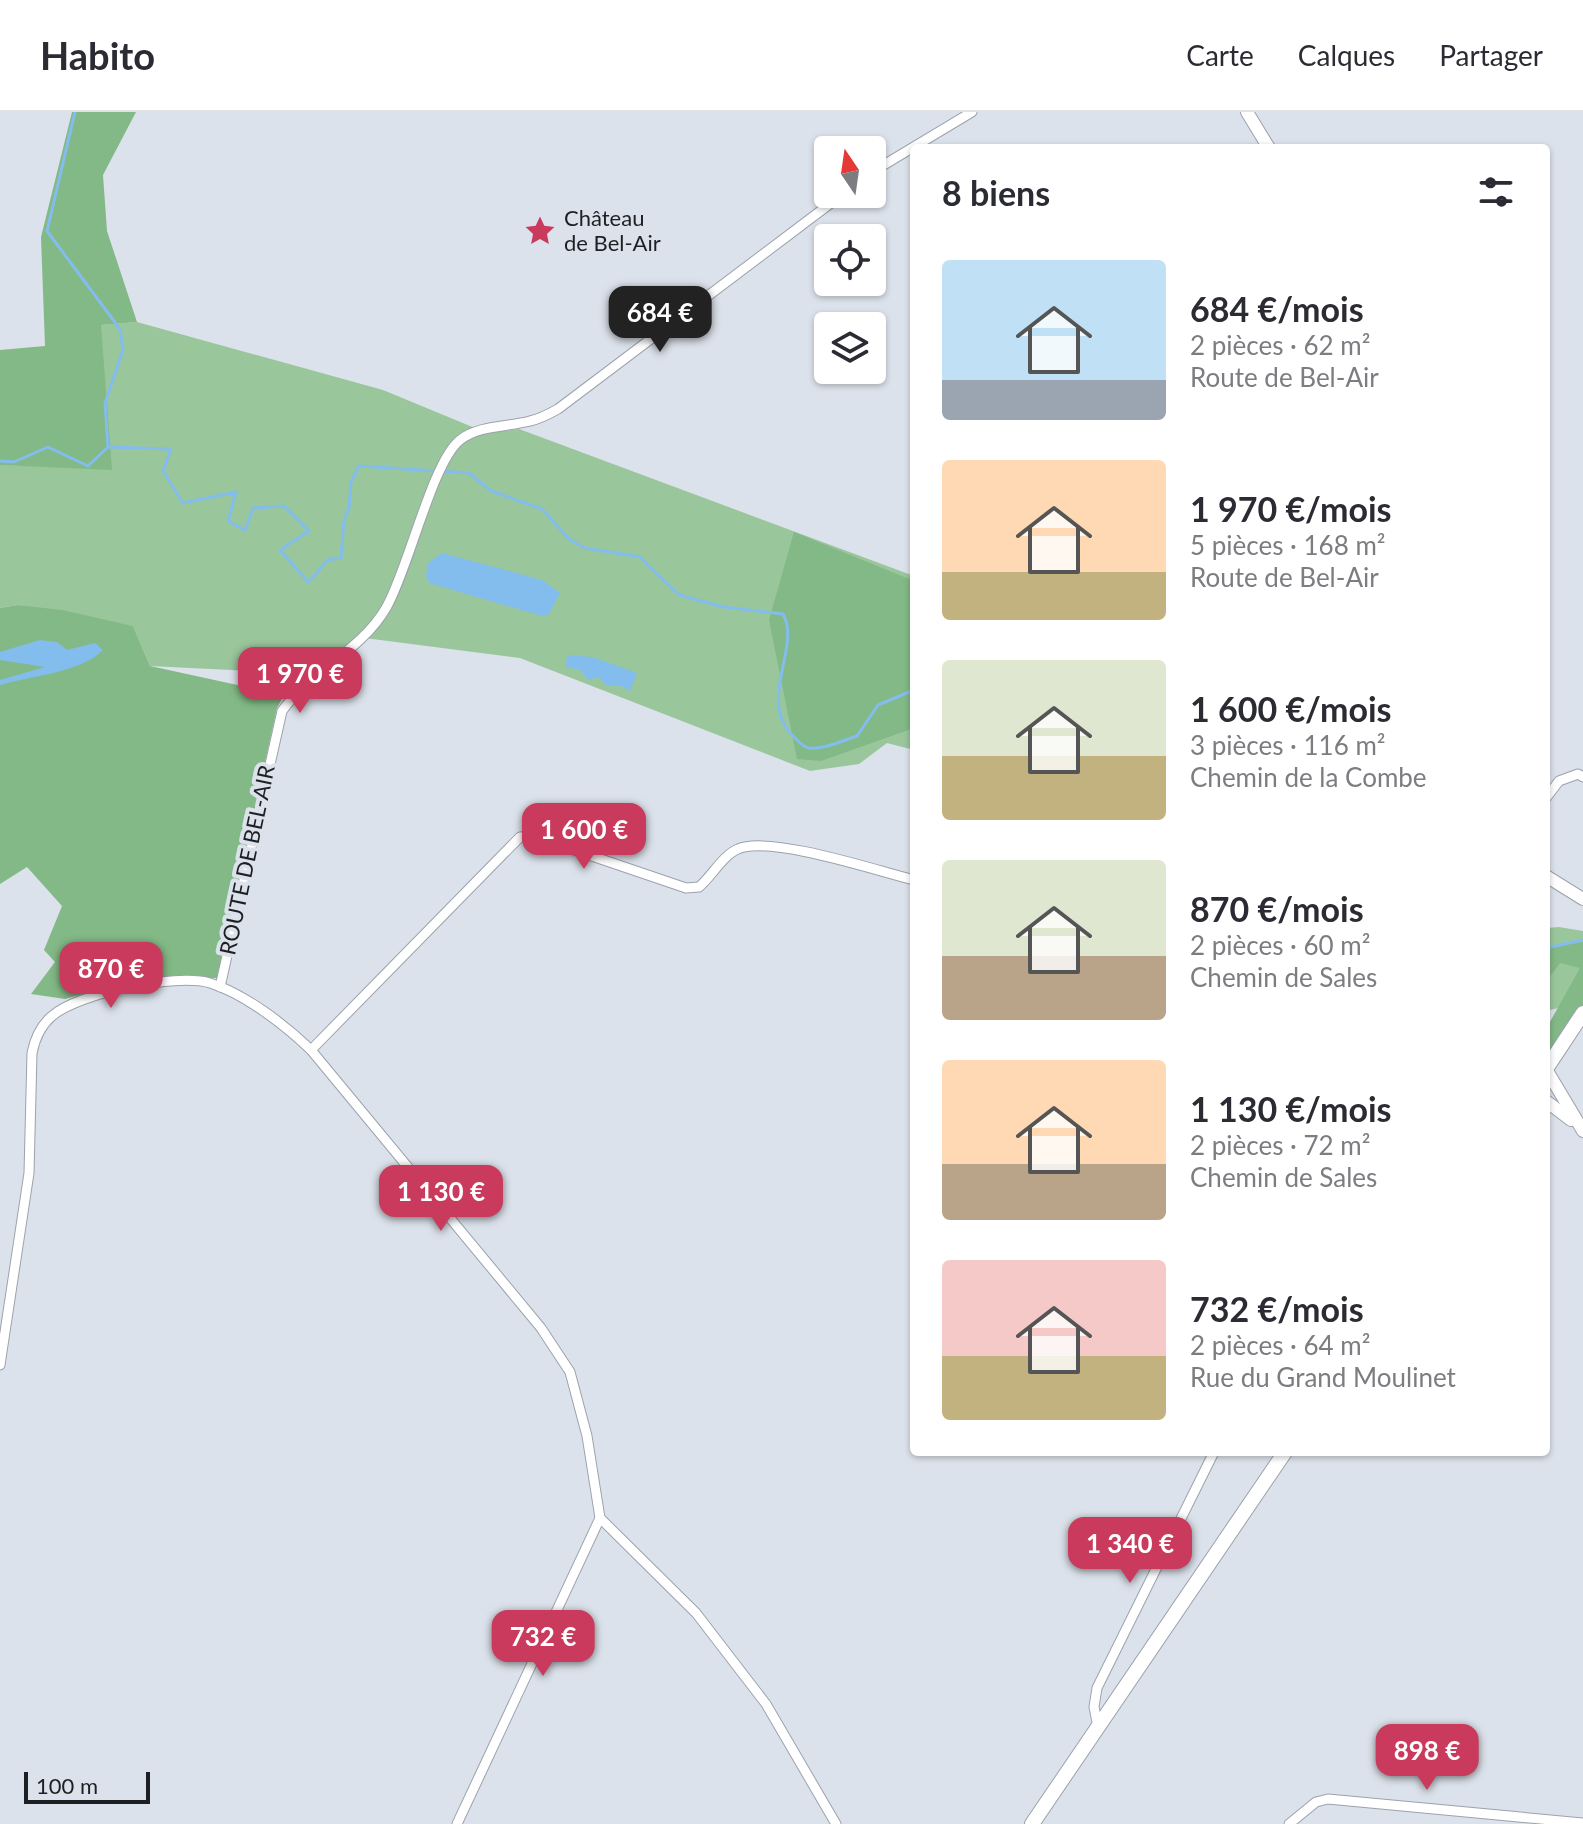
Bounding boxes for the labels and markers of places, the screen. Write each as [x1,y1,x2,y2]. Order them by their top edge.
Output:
place label: Château de Bel-Air [564,204,661,256]
place icon: Château de Bel-Air [523,214,557,248]
pin: 684 € [604,286,716,354]
pin: 1 970 € [226,647,374,715]
pin: 1 600 € [510,803,658,871]
pin: 870 € [55,942,167,1010]
pin: 1 130 € [367,1165,515,1233]
pin: 1 340 € [1056,1517,1204,1585]
pin: 732 € [487,1610,599,1678]
pin: 898 € [1371,1724,1483,1792]

